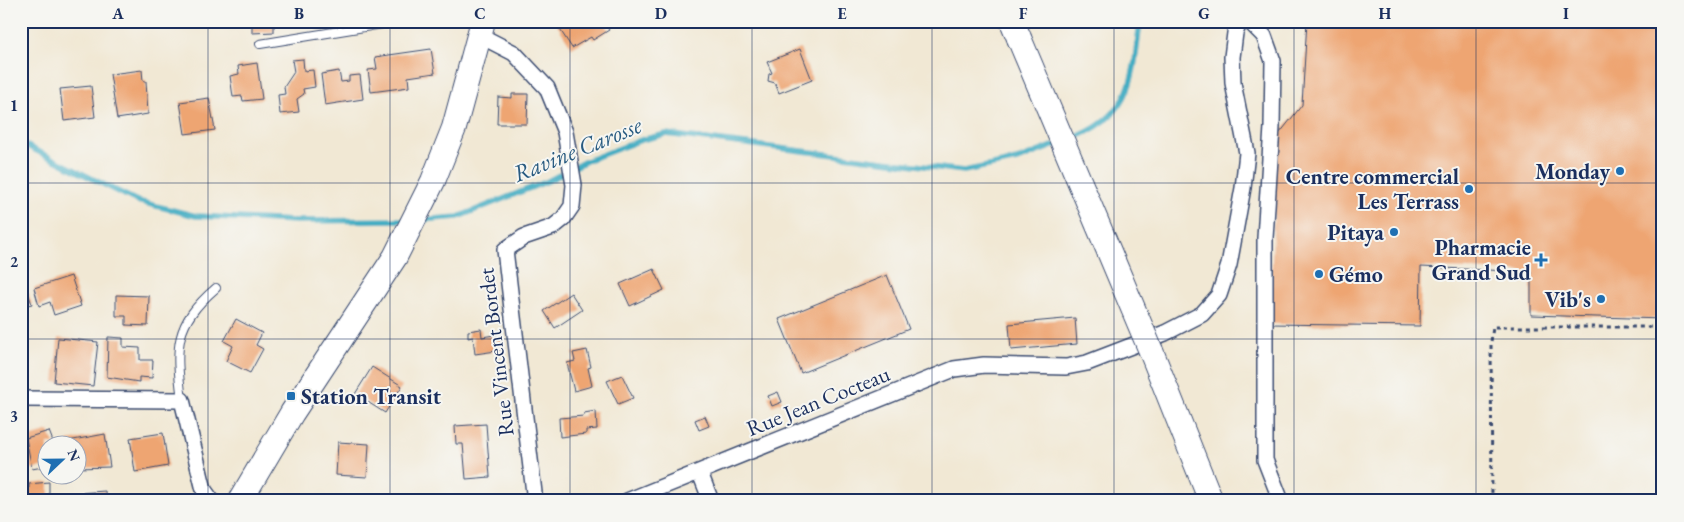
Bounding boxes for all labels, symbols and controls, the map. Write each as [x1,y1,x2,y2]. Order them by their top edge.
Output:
text: A [111,3,124,24]
text: B [294,3,304,24]
text: C [474,3,486,24]
text: D [655,3,667,24]
text: E [837,3,847,24]
text: F [1019,3,1028,24]
text: G [1198,3,1210,24]
text: H [1379,3,1392,24]
text: I [1563,3,1569,24]
text: 1 [10,95,18,116]
water label: Ravine Carosse [508,109,647,189]
place label: Monday [1535,157,1610,186]
place label: Centre commercial Les Terrass [1286,162,1459,216]
marker: Monday [1614,165,1626,177]
marker: Centre commercial Les Terrass [1463,183,1475,195]
place label: Pitaya [1327,218,1384,247]
marker: Pitaya [1388,226,1400,238]
place label: Pharmacie Grand Sud [1432,233,1531,287]
text: 2 [10,251,19,272]
marker: Pharmacie Grand Sud [1535,254,1547,266]
place label: Gémo [1329,260,1383,289]
street label: Rue Vincent Bordet [471,266,521,438]
marker: Gémo [1313,268,1325,280]
place label: Vib's [1545,285,1591,314]
marker: Vib's [1595,293,1607,305]
street label: Rue Jean Cocteau [742,359,894,443]
place label: Station Transit [301,382,442,411]
marker: Station Transit [285,390,297,402]
text: 3 [10,406,18,427]
north arrow [38,434,88,484]
text: N [64,447,85,464]

